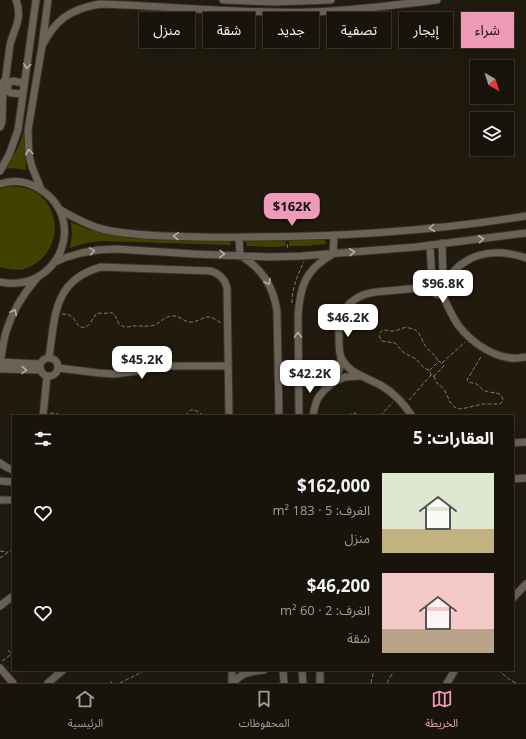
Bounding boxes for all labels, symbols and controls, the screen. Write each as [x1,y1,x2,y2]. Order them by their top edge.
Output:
chip: منزل [139,12,195,48]
chip: شقة [203,12,255,48]
chip: جديد [263,12,319,48]
chip: تصفية [327,12,391,48]
chip: إيجار [399,12,453,48]
chip: شراء [461,12,514,48]
north arrow [470,60,514,104]
map controls [470,60,514,156]
one-way arrow [23,63,32,69]
button: layers [470,112,514,156]
one-way arrow [25,149,34,155]
pin: $162K [264,193,320,227]
text: $162K [273,197,311,215]
one-way arrow [429,224,435,233]
one-way arrow [173,232,179,241]
one-way arrow [478,235,484,244]
one-way arrow [89,247,95,256]
one-way arrow [349,248,355,257]
one-way arrow [219,250,225,259]
pin: $96.8K [410,270,476,304]
text: $96.8K [422,274,464,292]
one-way arrow [263,278,270,285]
pin: $46.2K [315,304,381,338]
text: $46.2K [327,308,369,326]
one-way arrow [9,309,17,316]
one-way arrow [294,332,302,338]
pin: $45.2K [109,346,175,380]
text: $45.2K [121,350,163,368]
pin: $42.2K [277,360,343,394]
text: $42.2K [289,364,331,382]
one-way arrow [21,366,27,374]
text: العقارات: 5 [413,426,494,449]
icon: filters [32,428,54,450]
text: $162,000 [297,474,370,497]
icon: home [414,489,462,537]
text: الغرف: 5 · 183 m² [273,501,370,519]
icon: heart [32,502,54,524]
text: منزل [345,529,370,547]
text: $46,200 [307,574,370,597]
icon: home [414,589,462,637]
text: الغرف: 2 · 60 m² [280,601,370,619]
icon: heart [32,602,54,624]
text: شقة [347,629,370,647]
tab: الرئيسية [68,688,103,735]
tab: المحفوظات [239,688,290,735]
tab: الخريطة [425,688,458,735]

